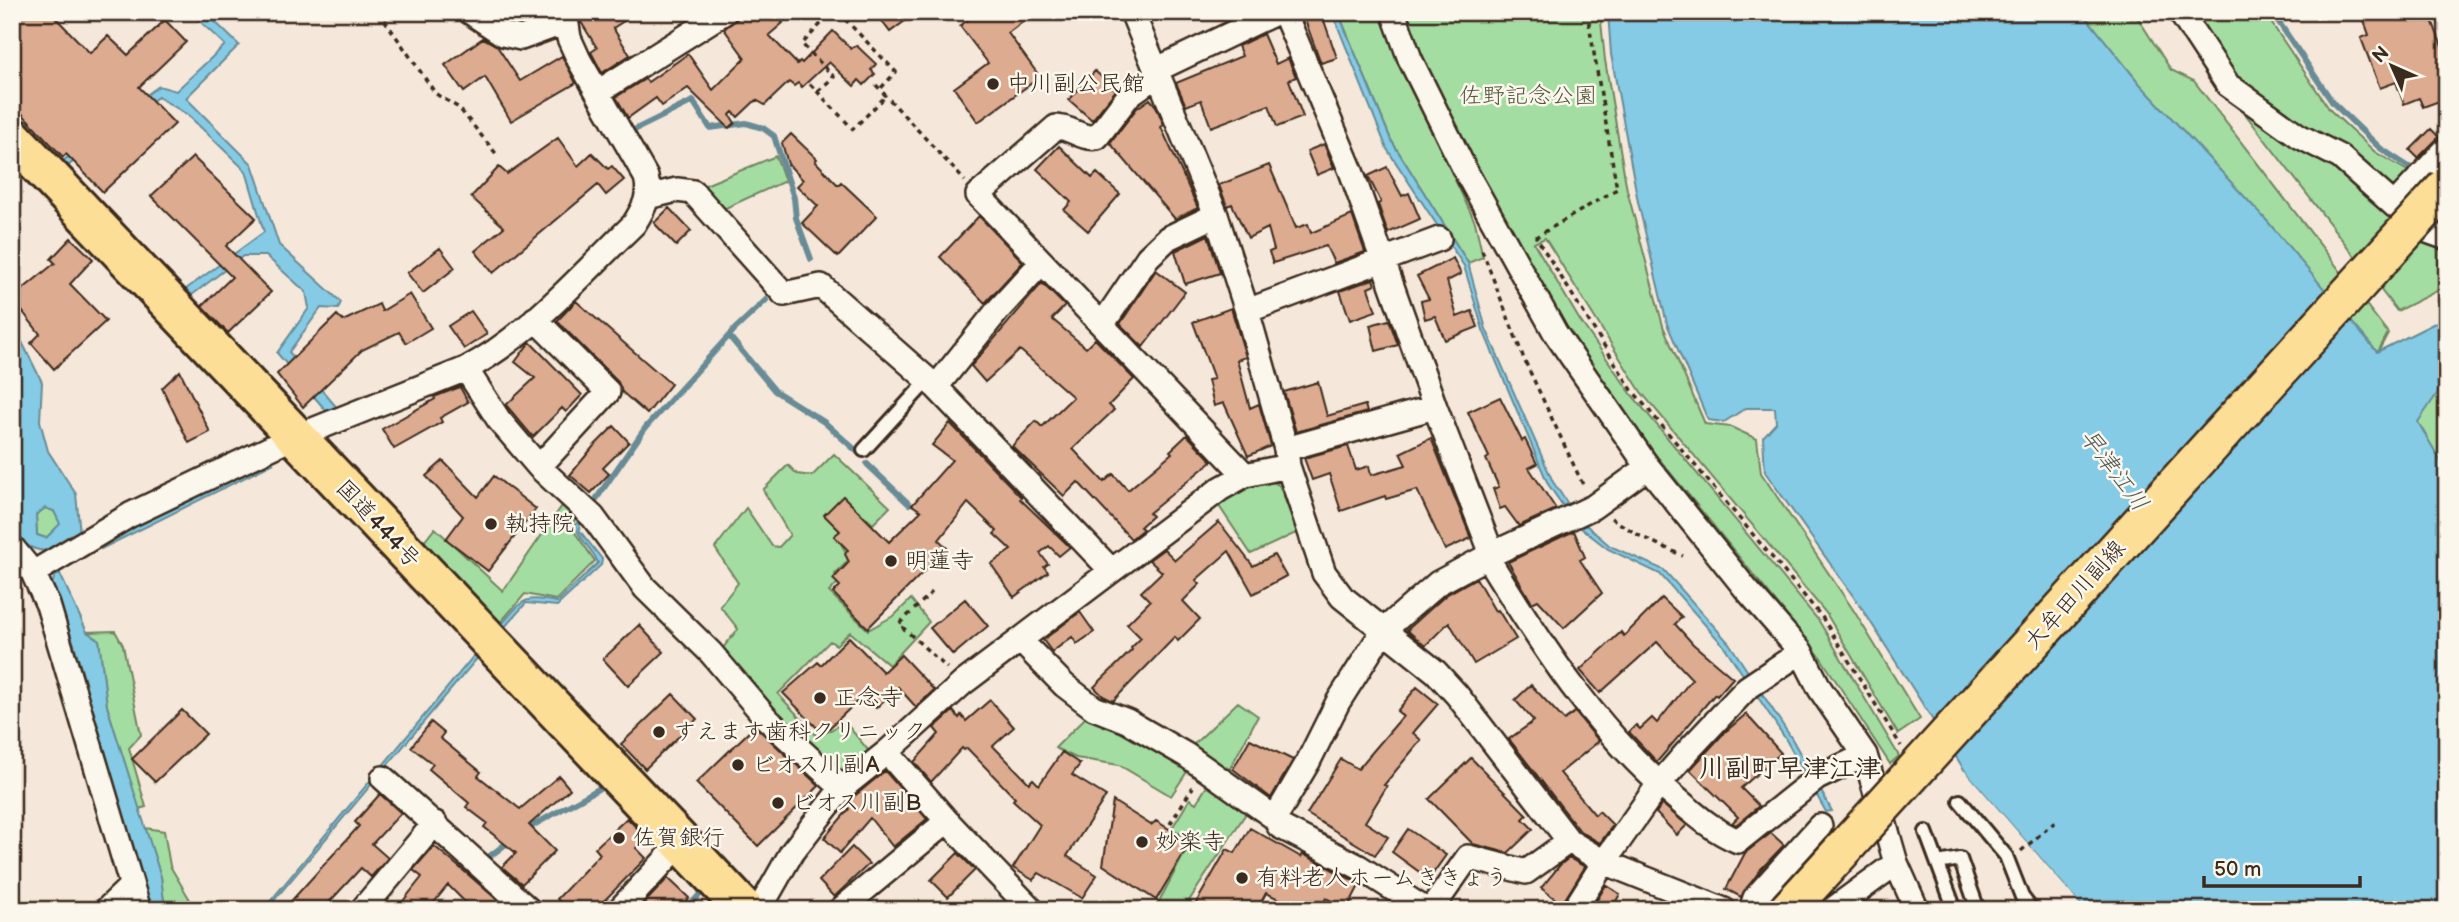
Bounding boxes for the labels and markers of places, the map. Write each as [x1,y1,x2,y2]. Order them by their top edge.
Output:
place label: 中川副公民館 [1007,70,1145,98]
marker: 中川副公民館 [985,76,1001,92]
place label: 執持院 [505,510,574,538]
marker: 執持院 [483,516,499,532]
place label: 明蓮寺 [905,547,974,575]
marker: 明蓮寺 [883,553,899,569]
place label: 正念寺 [834,684,903,712]
marker: 正念寺 [812,690,828,706]
place label: すえます歯科クリニック [673,718,926,746]
marker: すえます歯科クリニック [651,724,667,740]
place label: ビオス川副A [752,751,881,779]
marker: ビオス川副A [730,757,746,773]
place label: ビオス川副B [792,789,922,817]
marker: ビオス川副B [770,795,786,811]
place label: 佐賀銀行 [633,824,725,852]
place label: 妙楽寺 [1156,828,1225,856]
marker: 佐賀銀行 [611,830,627,846]
marker: 妙楽寺 [1134,834,1150,850]
place label: 有料老人ホームききょう [1256,864,1508,892]
marker: 有料老人ホームききょう [1234,870,1250,886]

